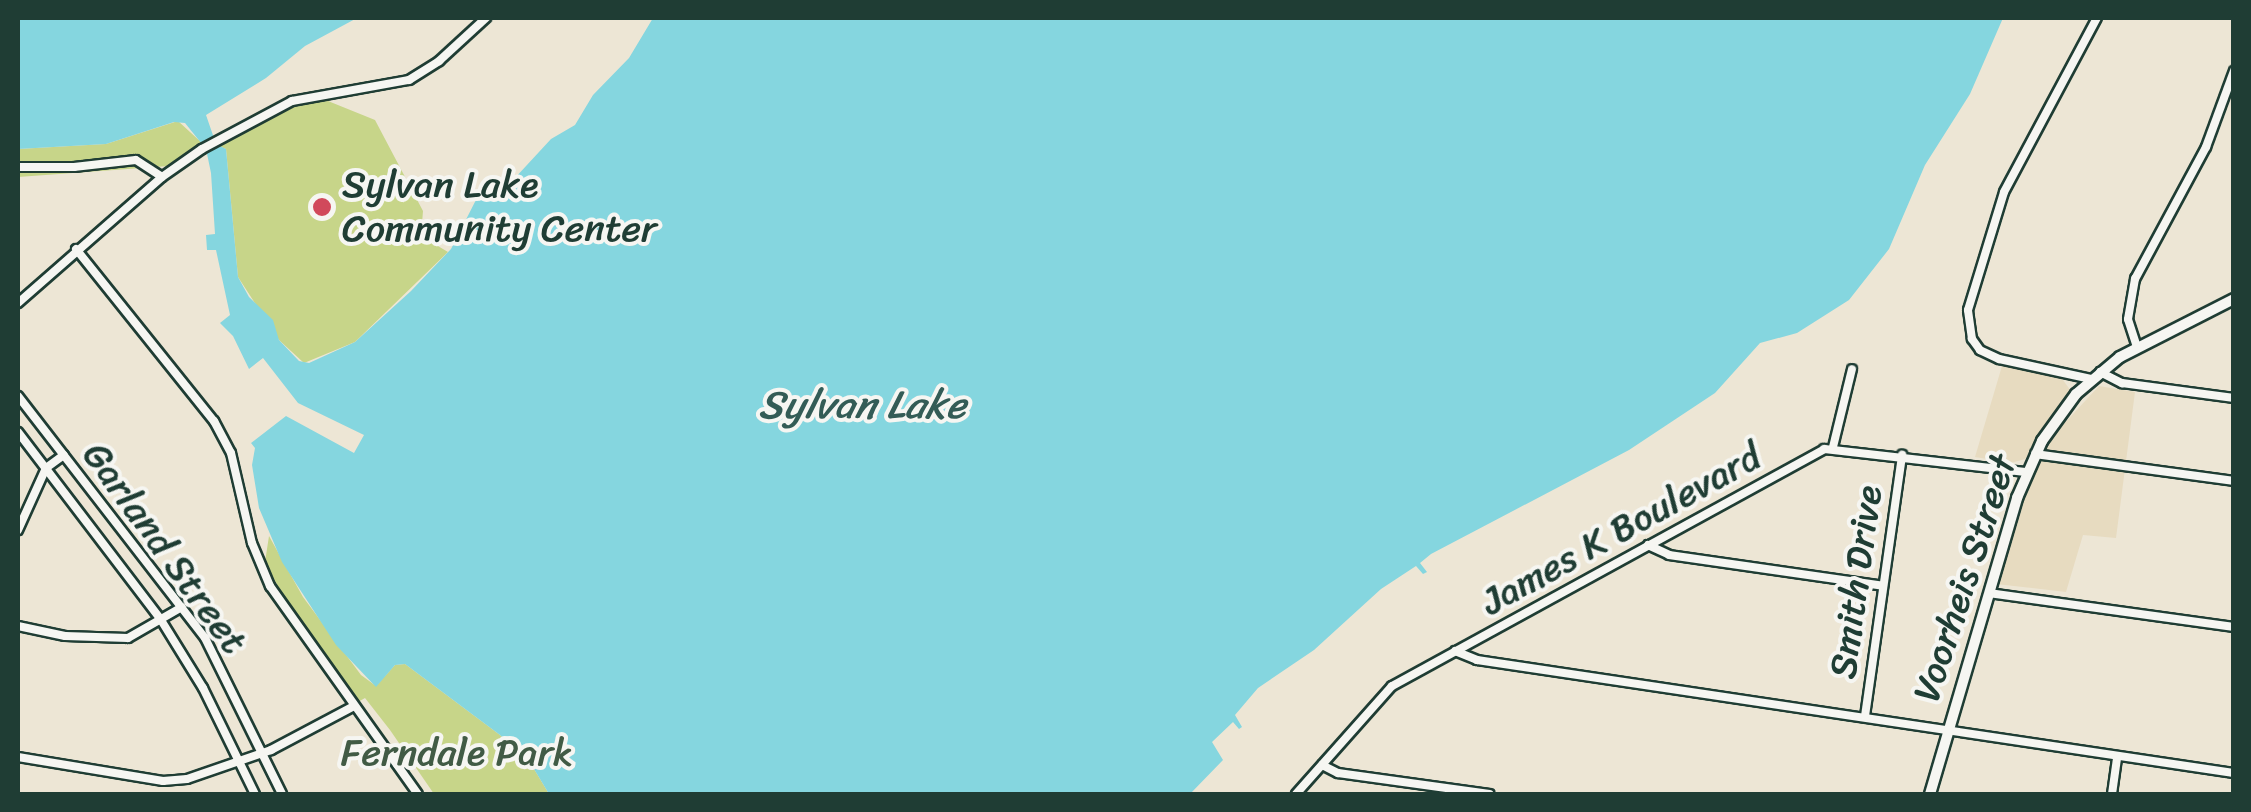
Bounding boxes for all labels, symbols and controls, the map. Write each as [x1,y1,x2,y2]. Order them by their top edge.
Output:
place label: Sylvan Lake Community Center [342,162,657,252]
marker: Sylvan Lake Community Center [311,196,333,218]
water label: Sylvan Lake [758,381,966,429]
street label: Garland Street [73,434,257,662]
street label: James K Boulevard [1474,434,1768,624]
street label: Voorheis Street [1903,448,2027,708]
street label: Smith Drive [1820,482,1892,682]
park label: Ferndale Park [341,730,573,776]

